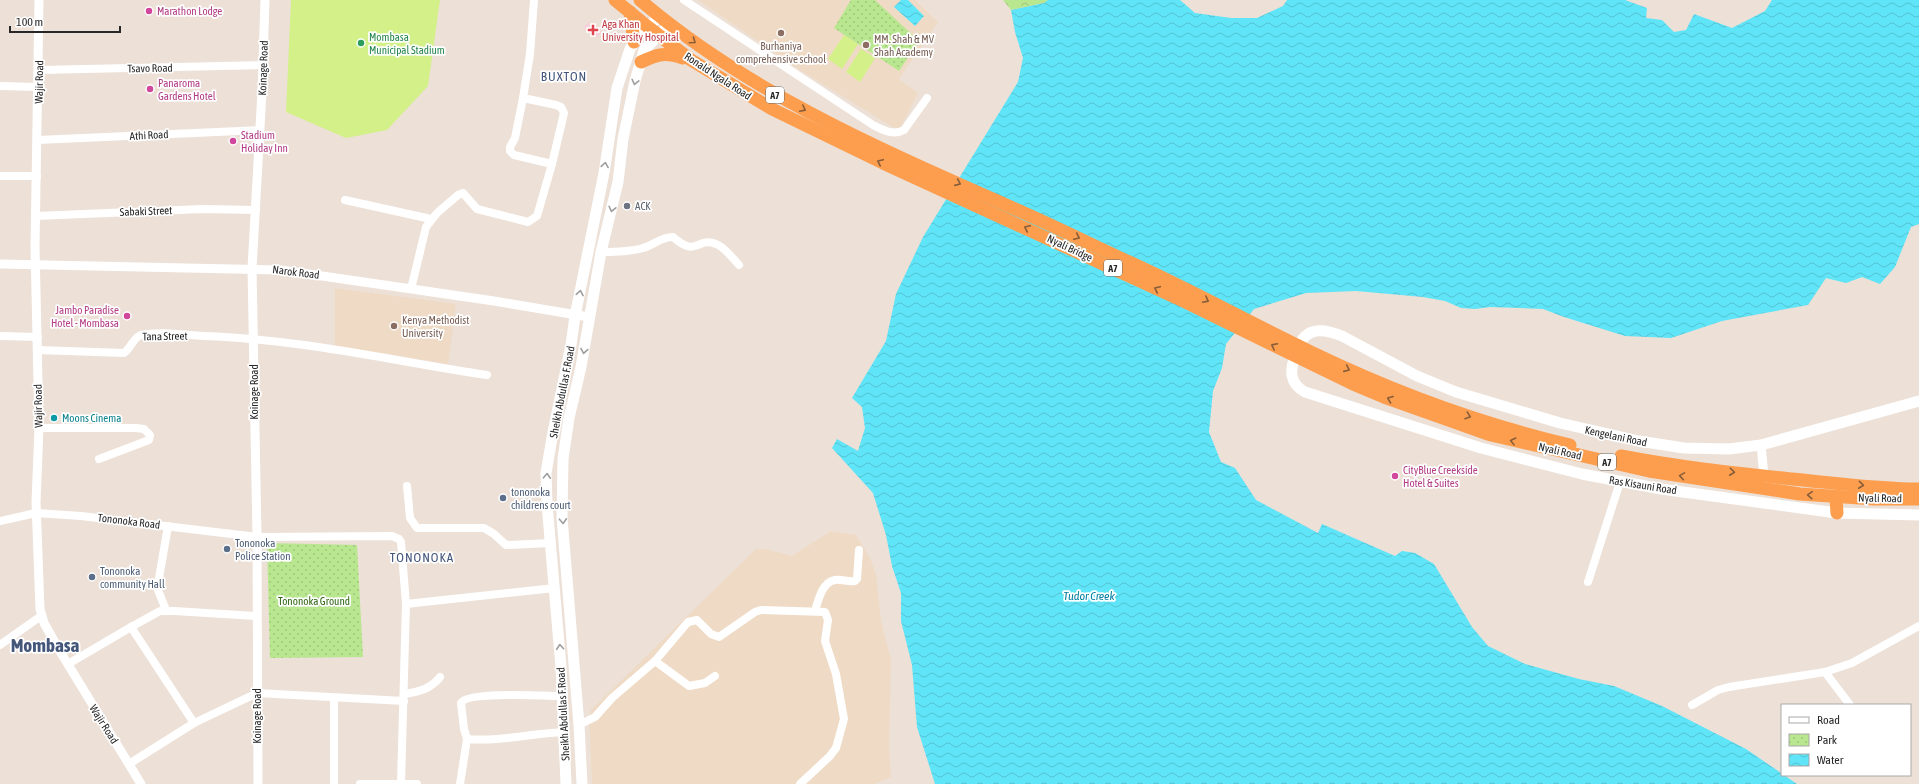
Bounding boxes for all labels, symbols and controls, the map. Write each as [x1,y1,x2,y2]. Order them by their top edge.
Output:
place label: Marathon Lodge [157,5,222,17]
marker: Marathon Lodge [144,6,154,16]
scale bar [10,8,120,34]
text: 100 m [16,15,43,29]
place label: Aga Khan University Hospital [602,18,679,43]
marker: Aga Khan University Hospital [587,24,599,36]
marker: Burhaniya comprehensive school [776,28,786,38]
place label: Mombasa Municipal Stadium [369,31,445,56]
place label: MM. Shah & MV Shah Academy [874,33,935,58]
one-way arrow [688,36,695,43]
marker: Mombasa Municipal Stadium [356,38,366,48]
street label: Koinage Road [256,40,270,96]
place label: Burhaniya comprehensive school [736,40,826,65]
marker: MM. Shah & MV Shah Academy [861,40,871,50]
street label: Ronald Ngala Road [682,50,754,102]
street label: Wajir Road [33,60,45,104]
street label: Tsavo Road [127,62,173,74]
district label: BUXTON [541,69,587,84]
place label: Panaroma Gardens Hotel [158,77,216,102]
one-way arrow [631,78,640,85]
marker: Panaroma Gardens Hotel [145,84,155,94]
road number: A7 [766,87,784,103]
one-way arrow [799,105,806,112]
street label: Athi Road [129,128,169,142]
place label: Stadium Holiday Inn [241,129,288,154]
marker: Stadium Holiday Inn [228,136,238,146]
one-way arrow [877,159,885,167]
one-way arrow [600,162,609,169]
one-way arrow [955,179,962,187]
place label: ACK [635,200,651,212]
marker: ACK [622,201,632,211]
street label: Sabaki Street [119,204,173,218]
one-way arrow [608,206,617,213]
one-way arrow [1023,225,1031,233]
street label: Nyali Bridge [1045,232,1095,264]
one-way arrow [1072,232,1080,240]
road number: A7 [1104,260,1122,276]
street label: Narok Road [272,263,320,281]
one-way arrow [1154,286,1161,294]
one-way arrow [575,290,583,296]
one-way arrow [1202,295,1210,302]
place label: Jambo Paradise Hotel - Mombasa [51,304,119,329]
marker: Jambo Paradise Hotel - Mombasa [122,311,132,321]
place label: Kenya Methodist University [402,314,469,339]
marker: Kenya Methodist University [389,321,399,331]
street label: Tana Street [142,330,188,342]
one-way arrow [1270,343,1278,351]
street label: Sheikh Abdullas F.Road [547,345,577,439]
one-way arrow [580,348,588,354]
street label: Koinage Road [248,364,260,420]
one-way arrow [1343,364,1350,372]
street label: Wajir Road [32,384,44,428]
one-way arrow [1387,396,1394,404]
one-way arrow [1464,411,1471,420]
place label: Moons Cinema [62,412,121,424]
marker: Moons Cinema [49,413,59,423]
street label: Kengelani Road [1584,424,1648,448]
one-way arrow [1510,437,1516,445]
street label: Nyali Road [1537,440,1583,462]
road number: A7 [1598,454,1616,470]
place label: CityBlue Creekside Hotel & Suites [1403,464,1478,489]
one-way arrow [1729,467,1735,476]
marker: CityBlue Creekside Hotel & Suites [1390,471,1400,481]
one-way arrow [1678,472,1685,481]
one-way arrow [543,473,551,479]
street label: Ras Kisauni Road [1608,474,1678,496]
one-way arrow [1858,481,1864,490]
place label: tononoka childrens court [511,486,571,511]
one-way arrow [1807,491,1813,500]
street label: Nyali Road [1858,492,1902,504]
marker: tononoka childrens court [498,493,508,503]
street label: Tononoka Road [97,511,161,531]
one-way arrow [558,518,567,524]
place label: Tononoka Police Station [235,537,291,562]
marker: Tononoka Police Station [222,544,232,554]
district label: TONONOKA [390,550,454,565]
place label: Tononoka community Hall [100,565,165,590]
marker: Tononoka community Hall [87,572,97,582]
water label: Tudor Creek [1063,589,1115,603]
park label: Tononoka Ground [278,595,350,607]
district label: Mombasa [11,634,80,656]
one-way arrow [555,644,564,650]
street label: Sheikh Abdullas F.Road [555,667,571,761]
street label: Koinage Road [251,688,263,744]
street label: Wajir Road [87,702,121,746]
legend [1781,704,1911,776]
text: Road [1817,713,1840,727]
text: Park [1817,733,1838,747]
text: Water [1817,753,1844,767]

